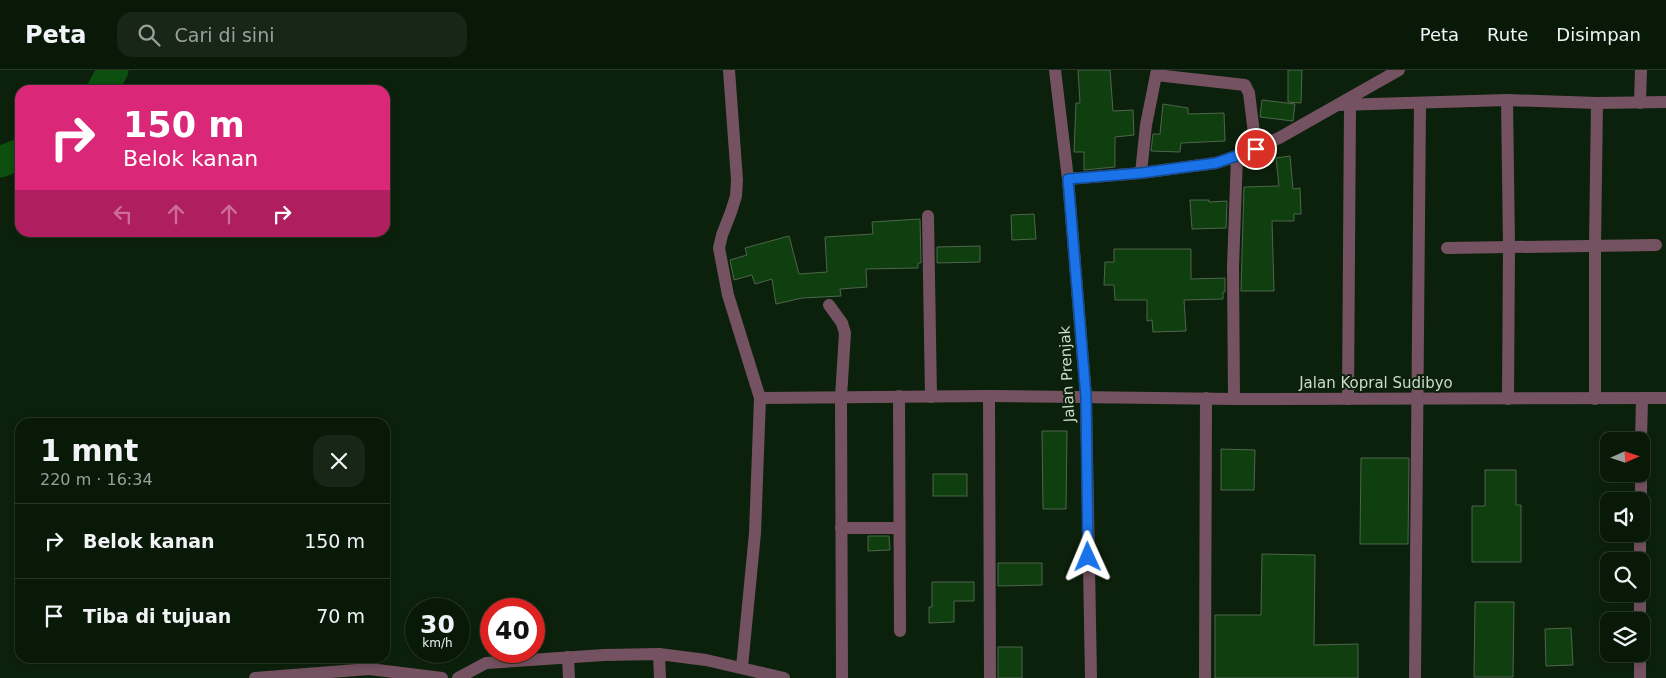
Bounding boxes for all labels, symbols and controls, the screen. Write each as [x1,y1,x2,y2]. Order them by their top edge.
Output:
search box [117,12,467,57]
text: Peta [25,21,87,49]
icon: search [135,21,163,49]
text: Cari di sini [175,24,274,46]
text: Peta [1420,24,1459,45]
text: Rute [1487,24,1528,45]
text: Disimpan [1556,24,1641,45]
icon: right [40,105,105,170]
text: 150 m [123,105,245,145]
pin [1235,128,1277,170]
icon: arrive [1242,135,1270,163]
text: Belok kanan [123,146,258,171]
icon: left [109,200,137,228]
icon: ahead [162,200,190,228]
icon: ahead [215,200,243,228]
icon: right [268,200,296,228]
street label: Jalan Prenjak [1055,325,1079,424]
street label: Jalan Kopral Sudibyo [1298,374,1453,392]
north arrow [1600,432,1650,482]
map controls [1600,432,1650,662]
text: 1 mnt [40,433,138,468]
button: close [313,435,365,487]
text: 220 m · 16:34 [40,470,153,489]
button: sound [1600,492,1650,542]
icon: right [40,527,68,555]
text: Belok kanan [83,530,215,552]
text: 150 m [304,530,365,552]
position arrow [1061,530,1113,582]
button: search [1600,552,1650,602]
speed limit sign: 40 [480,598,545,663]
icon: arrive [40,602,68,630]
text: Tiba di tujuan [83,605,231,627]
text: 70 m [316,605,365,627]
text: 30 [420,610,455,639]
button: layers [1600,612,1650,662]
text: km/h [422,636,453,650]

